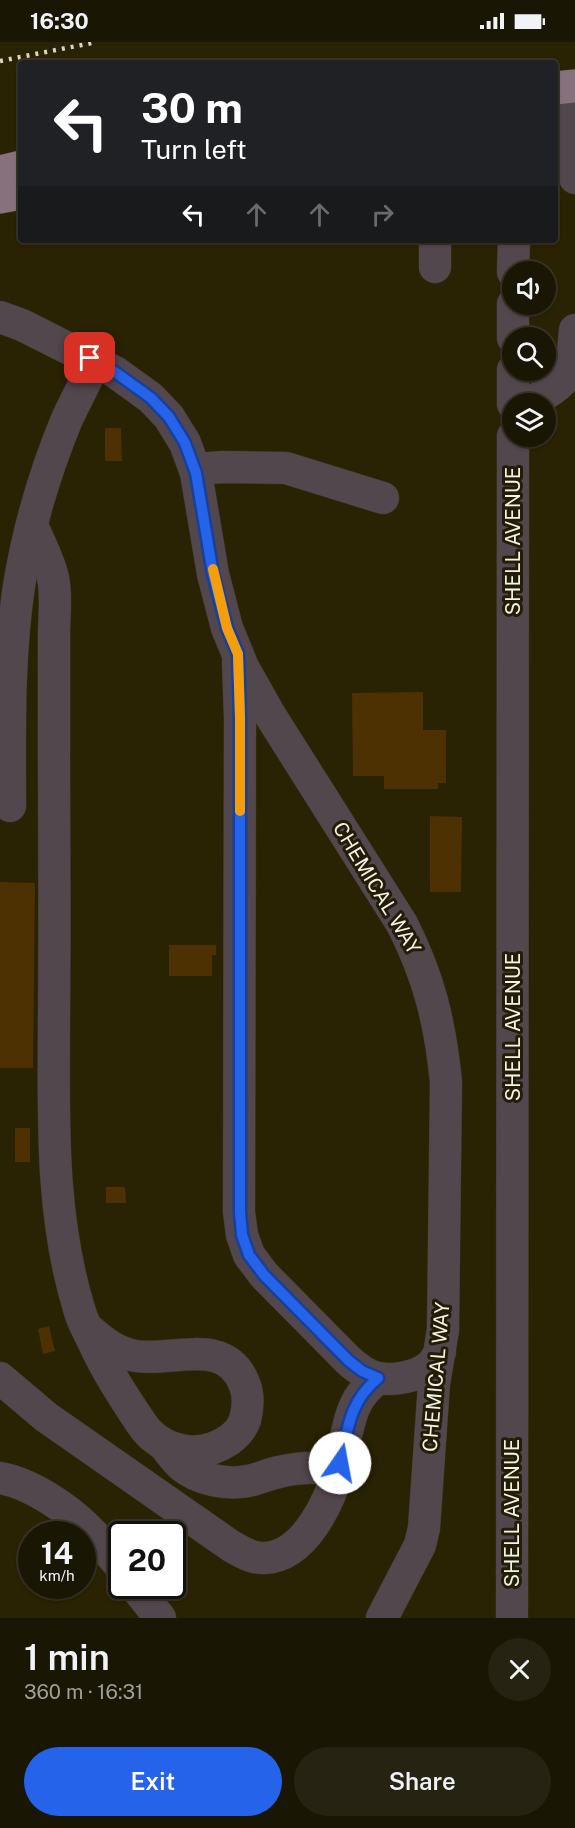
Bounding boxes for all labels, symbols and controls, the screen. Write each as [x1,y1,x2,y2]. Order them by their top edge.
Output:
text: 16:30 [30,8,89,34]
text: 30 m [141,83,243,132]
icon: left [42,84,120,162]
text: Turn left [141,133,247,165]
icon: left [177,198,210,231]
icon: ahead [240,198,273,231]
icon: ahead [303,198,336,231]
icon: right [366,198,399,231]
map controls [502,261,556,447]
button: sound [502,261,556,315]
button: search [502,327,556,381]
pin [64,332,115,383]
icon: arrive [73,341,106,374]
button: layers [502,393,556,447]
street label: SHELL AVENUE [501,467,525,615]
street label: CHEMICAL WAY [328,817,426,959]
street label: SHELL AVENUE [501,953,525,1101]
street label: CHEMICAL WAY [417,1301,455,1453]
position arrow [308,1431,372,1495]
street label: SHELL AVENUE [500,1439,524,1587]
speed limit sign: 20 [108,1521,186,1599]
text: 14 [41,1535,73,1571]
text: km/h [39,1567,75,1584]
text: 1 min [24,1636,110,1678]
button: close [488,1638,551,1701]
text: 360 m · 16:31 [24,1680,143,1704]
button: Exit [24,1747,282,1816]
button: Share [294,1747,551,1816]

